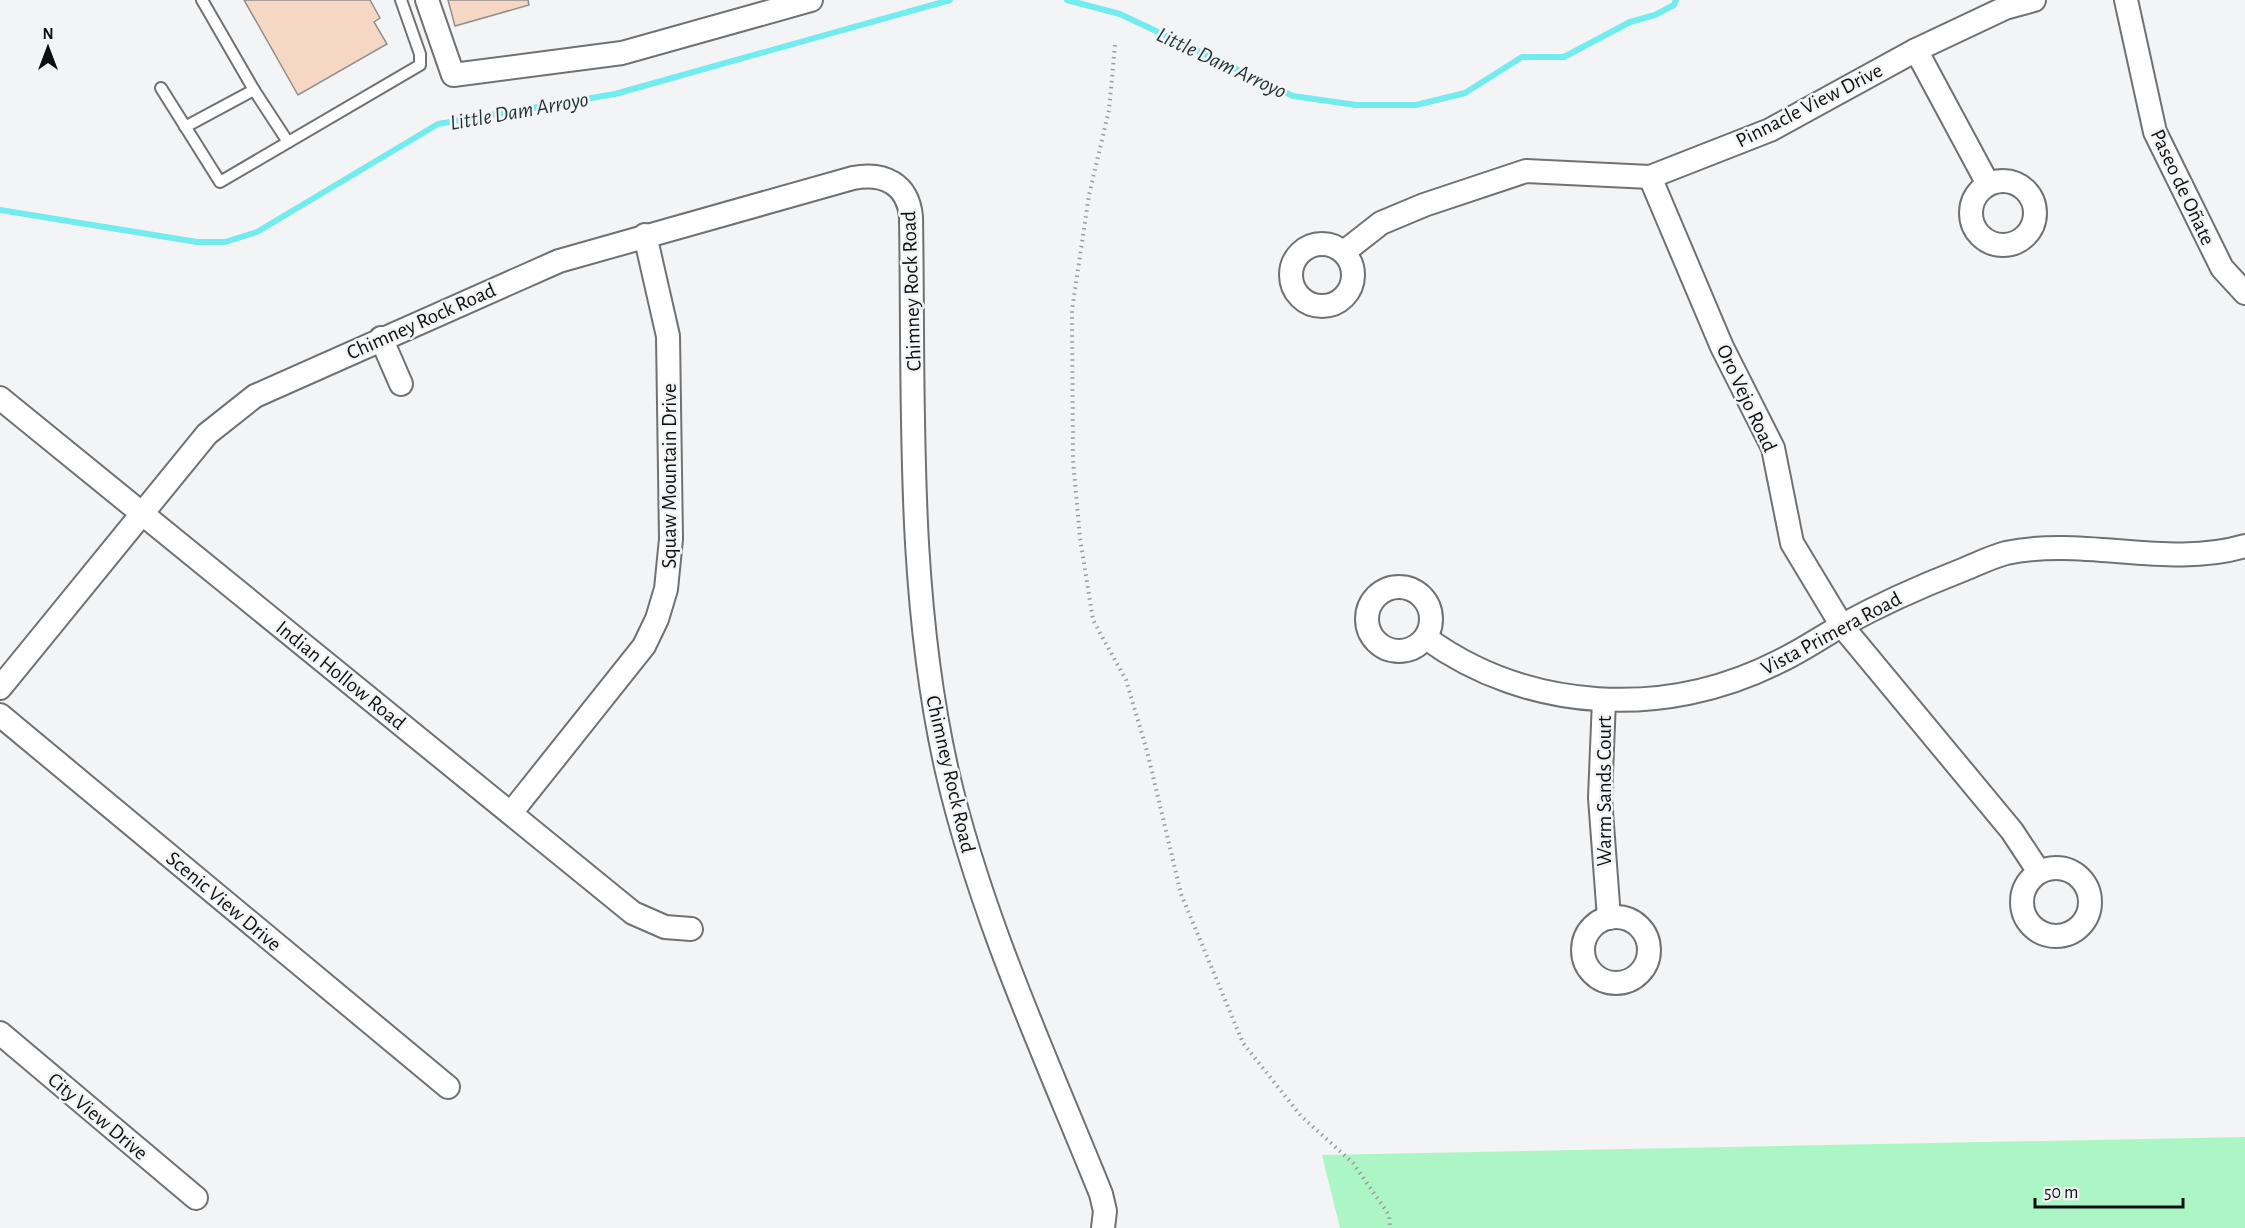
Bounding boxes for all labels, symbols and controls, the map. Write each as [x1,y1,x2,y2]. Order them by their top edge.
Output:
north arrow [18,18,78,78]
water label: Little Dam Arroyo [1153,23,1290,103]
text: N [42,26,54,42]
street label: Pinnacle View Drive [1733,59,1886,151]
water label: Little Dam Arroyo [448,88,590,134]
street label: Paseo de Oñate [2147,126,2219,248]
street label: Chimney Rock Road [898,210,925,372]
street label: Chimney Rock Road [344,279,499,364]
street label: Oro Vejo Road [1713,341,1781,455]
street label: Squaw Mountain Drive [659,383,680,569]
street label: Vista Primera Road [1758,588,1905,679]
street label: Indian Hollow Road [272,617,410,734]
street label: Chimney Rock Road [922,694,979,855]
street label: Warm Sands Court [1594,715,1615,866]
street label: Scenic View Drive [162,847,285,955]
street label: City View Drive [44,1069,152,1164]
scale bar [2035,1171,2184,1209]
text: 50 m [2044,1184,2078,1202]

